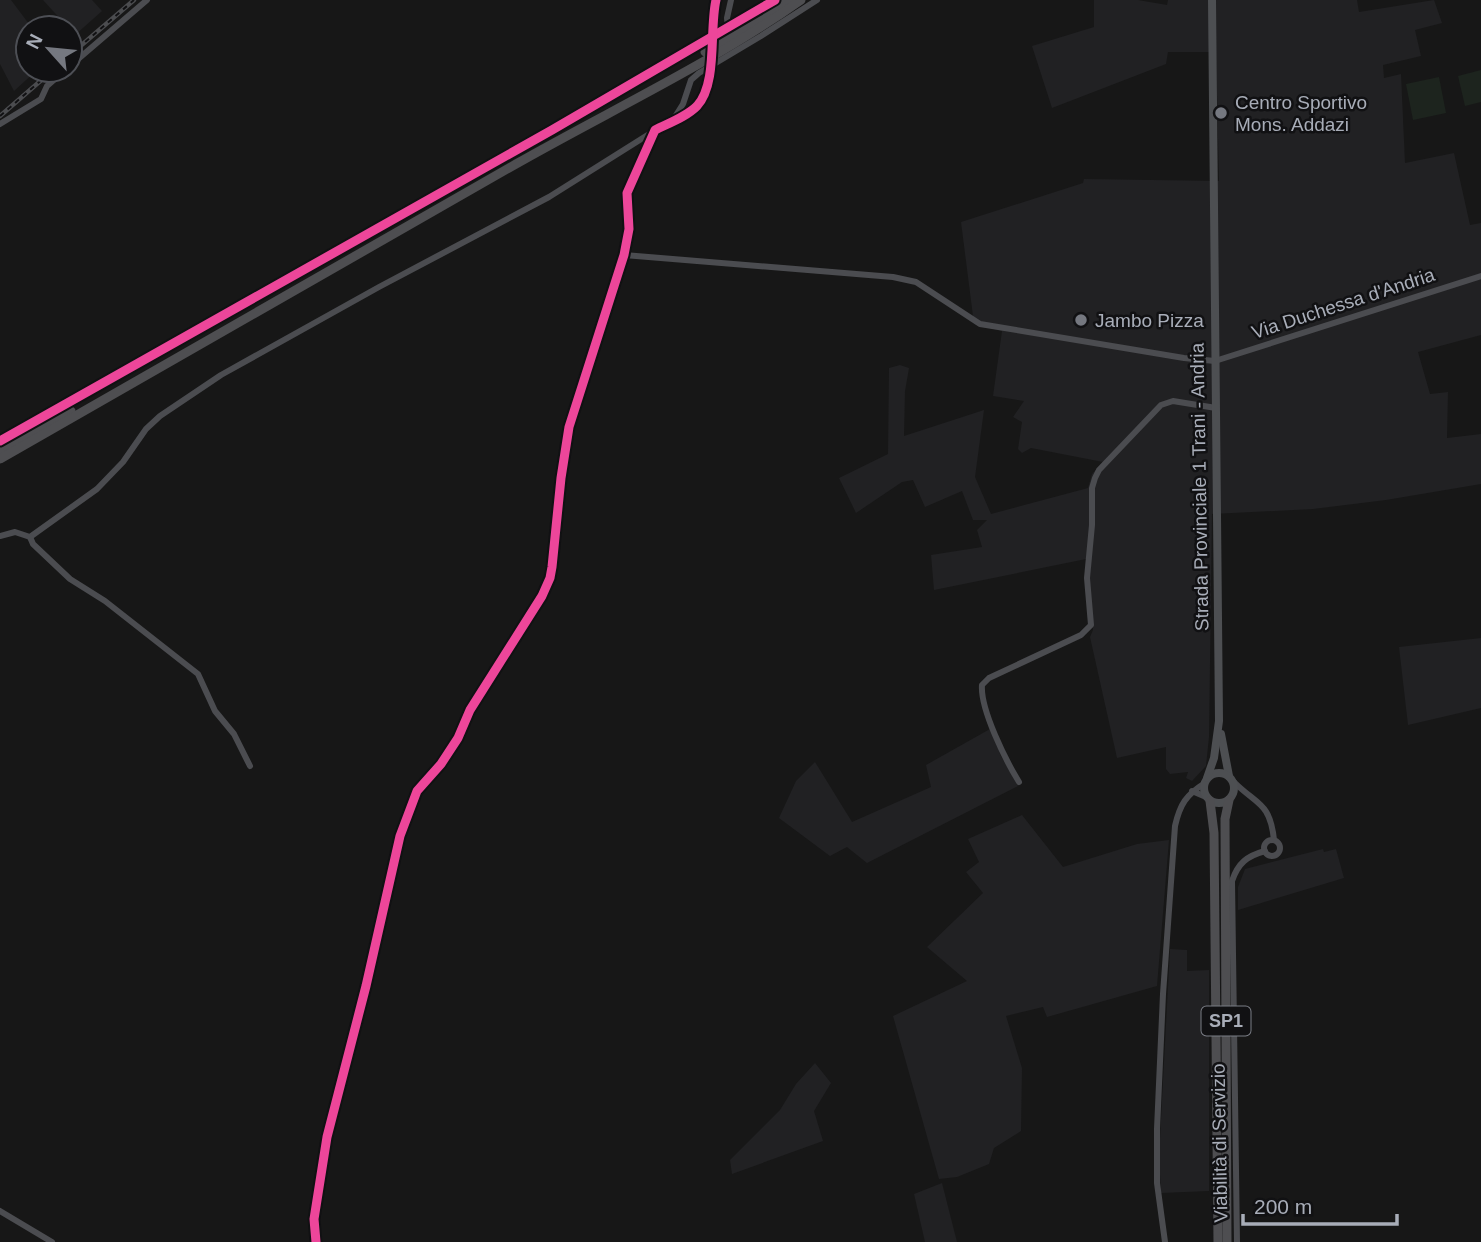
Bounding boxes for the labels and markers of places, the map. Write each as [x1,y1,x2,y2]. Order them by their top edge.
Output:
place label: Centro Sportivo Mons. Addazi [1235,92,1367,135]
marker: Centro Sportivo Mons. Addazi [1213,105,1229,121]
place label: Jambo Pizza [1095,310,1204,331]
marker: Jambo Pizza [1073,312,1089,328]

